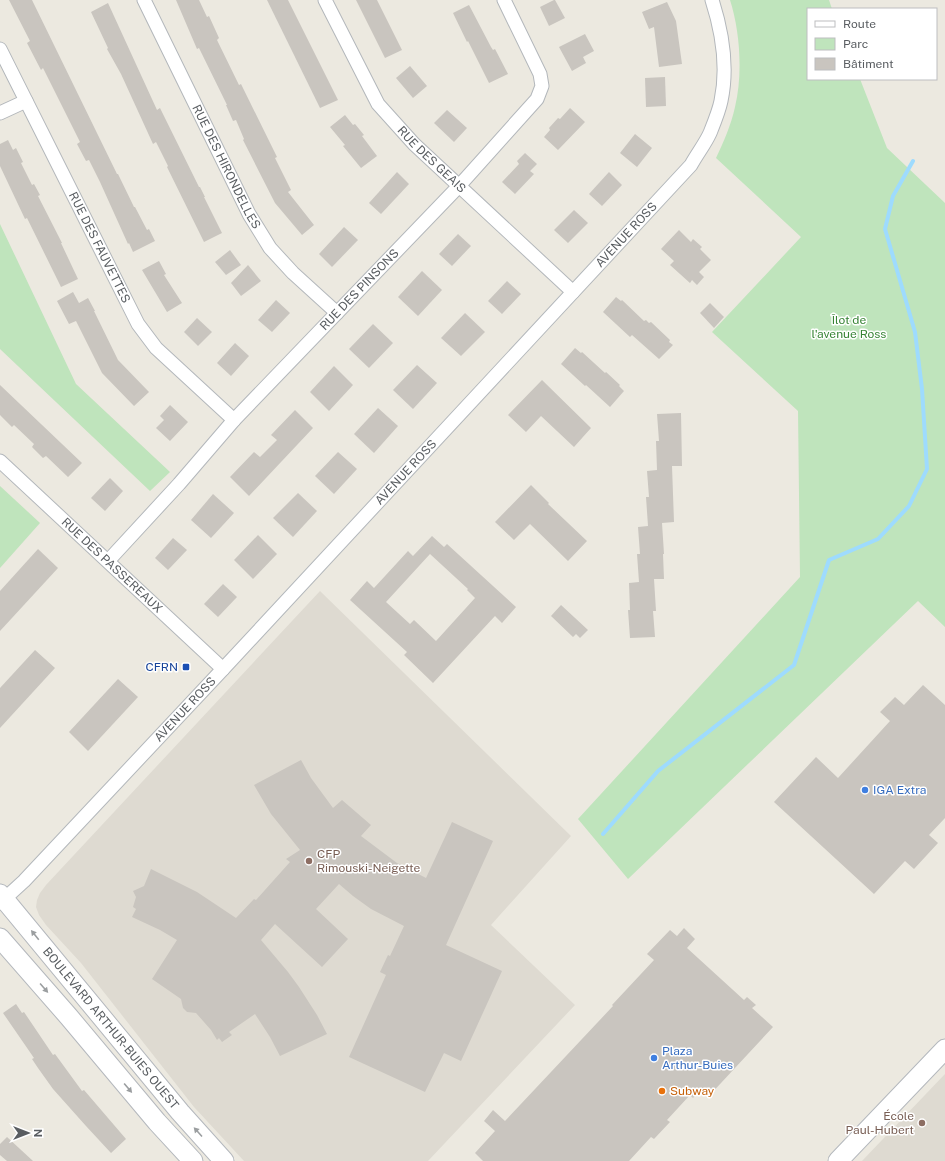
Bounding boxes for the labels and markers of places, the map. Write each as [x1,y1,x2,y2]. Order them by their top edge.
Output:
place label: CFRN [145,660,178,674]
marker: CFRN [181,662,191,672]
place label: IGA Extra [873,783,926,797]
marker: IGA Extra [860,785,870,795]
place label: CFP Rimouski-Neigette [317,847,421,875]
marker: CFP Rimouski-Neigette [304,856,314,866]
place label: Plaza Arthur-Buies [662,1044,733,1072]
marker: Plaza Arthur-Buies [649,1053,659,1063]
place label: Subway [670,1084,715,1098]
marker: Subway [657,1086,667,1096]
place label: École Paul-Hubert [845,1109,914,1137]
marker: École Paul-Hubert [917,1118,927,1128]

